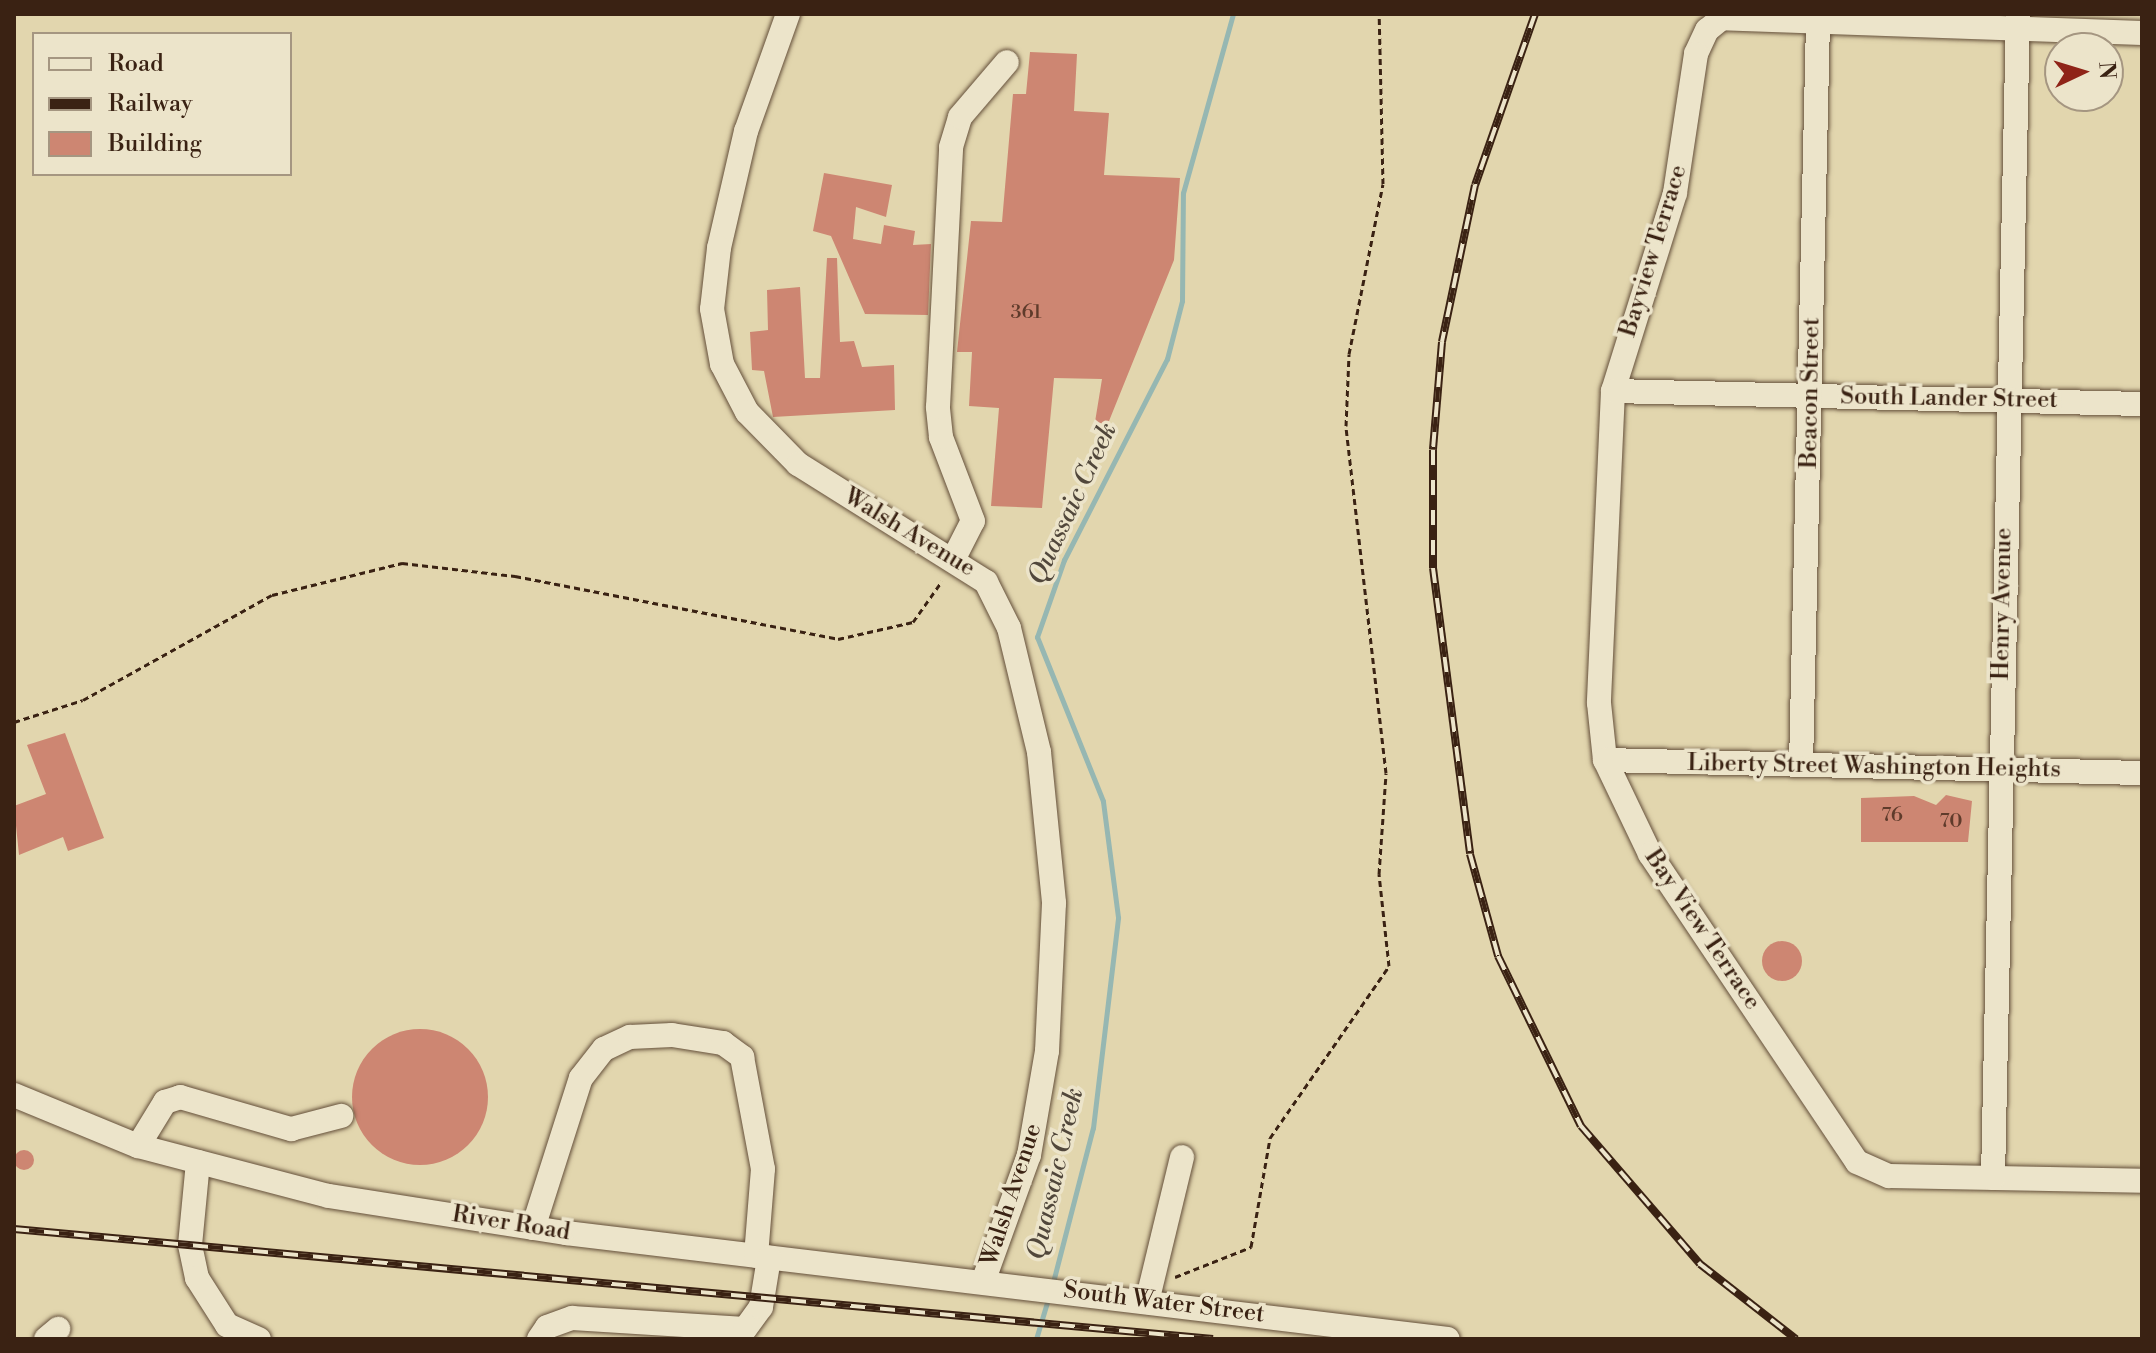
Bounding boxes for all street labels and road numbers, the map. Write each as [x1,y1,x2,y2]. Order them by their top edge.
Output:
street label: Bayview Terrace [1614,162,1694,340]
street label: Beacon Street [1795,317,1827,469]
street label: South Lander Street [1840,383,2058,415]
street label: Walsh Avenue [838,482,980,584]
street label: Henry Avenue [1987,527,2019,681]
street label: Liberty Street Washington Heights [1687,749,2061,785]
street label: Bay View Terrace [1638,844,1766,1016]
street label: Walsh Avenue [975,1120,1049,1270]
street label: River Road [450,1200,572,1248]
street label: South Water Street [1062,1276,1266,1330]

